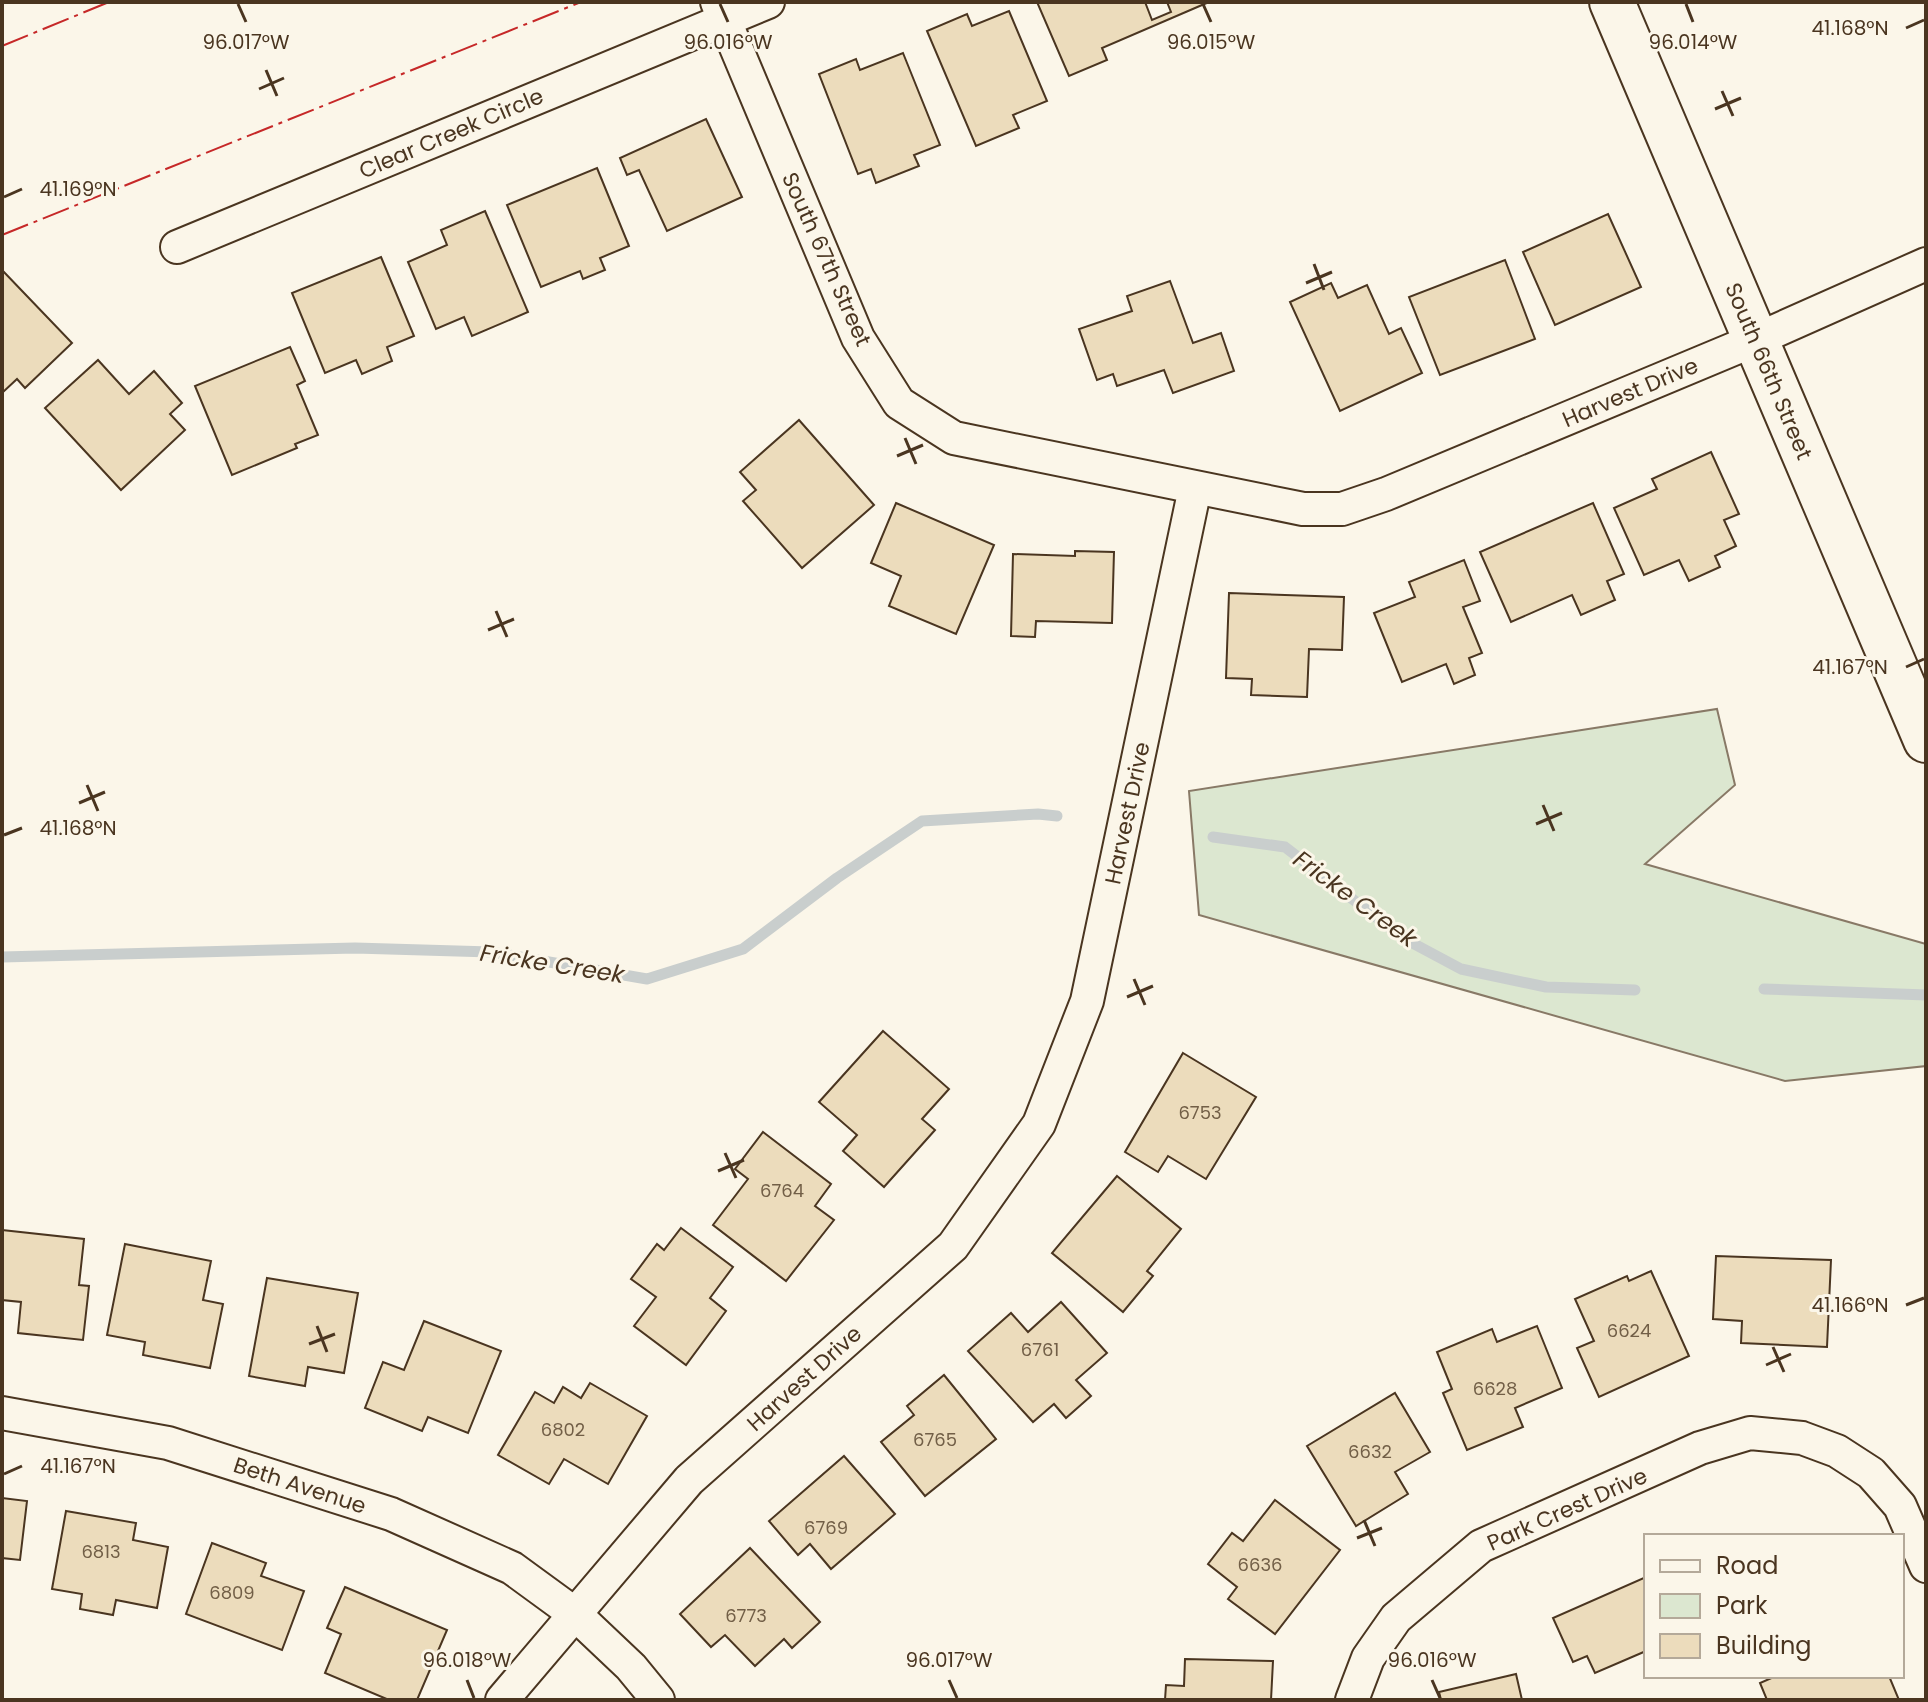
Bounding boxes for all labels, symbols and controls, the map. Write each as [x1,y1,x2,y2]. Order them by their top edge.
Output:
text: 41.168°N [1811,14,1889,42]
text: 96.017°W [202,28,290,56]
text: 96.016°W [684,28,773,56]
text: 96.015°W [1167,28,1256,56]
text: 96.014°W [1649,28,1738,56]
street label: Clear Creek Circle [354,81,548,186]
street label: South 67th Street [774,167,879,351]
text: 41.169°N [39,175,117,203]
street label: South 66th Street [1717,278,1820,464]
street label: Harvest Drive [1557,350,1703,435]
text: 41.167°N [1812,653,1888,681]
street label: Harvest Drive [1097,739,1158,887]
text: 41.168°N [39,814,117,842]
water label: Fricke Creek [1287,842,1425,956]
water label: Fricke Creek [478,936,628,991]
house number: 6753 [1178,1100,1222,1125]
house number: 6764 [760,1178,804,1203]
text: 41.166°N [1811,1291,1889,1319]
street label: Harvest Drive [740,1318,869,1438]
house number: 6624 [1607,1318,1651,1343]
house number: 6761 [1021,1337,1059,1362]
house number: 6628 [1473,1376,1517,1401]
house number: 6802 [541,1417,585,1442]
house number: 6765 [913,1427,957,1452]
house number: 6632 [1348,1439,1392,1464]
street label: Beth Avenue [230,1449,370,1521]
text: 41.167°N [40,1452,116,1480]
street label: Park Crest Drive [1482,1460,1652,1559]
house number: 6769 [804,1515,848,1540]
legend [1644,1534,1904,1678]
house number: 6813 [81,1539,121,1564]
text: Road [1716,1549,1778,1582]
house number: 6636 [1238,1552,1282,1577]
house number: 6809 [209,1580,255,1605]
text: Park [1716,1589,1768,1622]
house number: 6773 [725,1603,767,1628]
text: Building [1716,1629,1812,1662]
text: 96.018°W [423,1646,512,1674]
text: 96.017°W [905,1646,993,1674]
text: 96.016°W [1388,1646,1477,1674]

